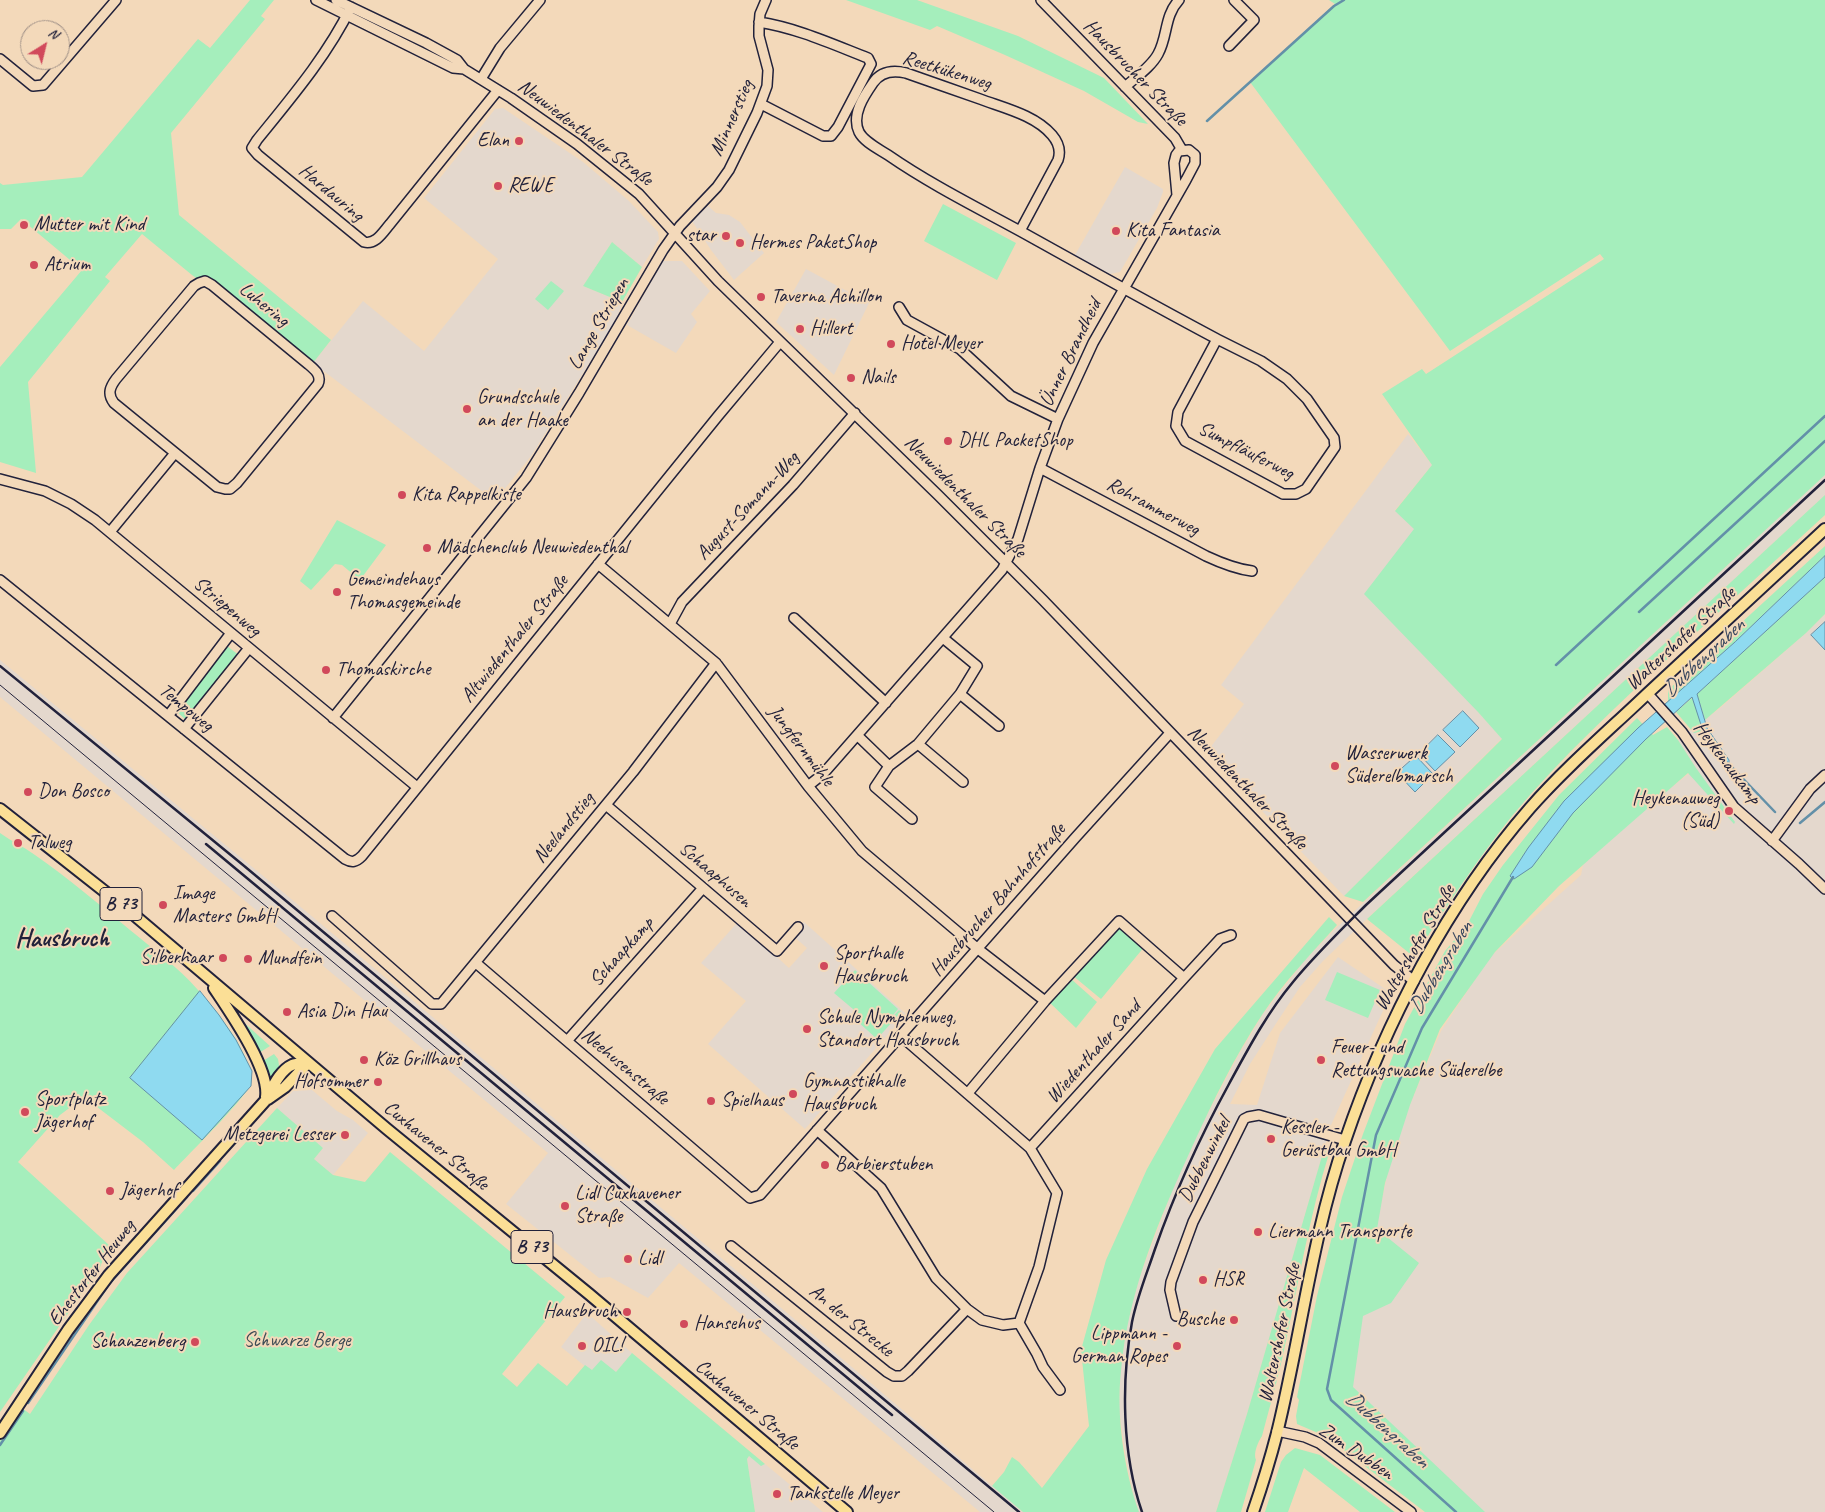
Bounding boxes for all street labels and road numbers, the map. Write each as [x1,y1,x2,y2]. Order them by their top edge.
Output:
street label: Hausbrucher Straße [1078,15,1192,131]
street label: Reetkükenweg [900,46,994,96]
street label: Neuwiedenthaler Straße [513,74,657,192]
street label: Minnerstieg [705,76,759,160]
street label: Hardauring [294,159,368,227]
street label: Lange Striepen [563,274,635,374]
street label: Luhering [234,277,294,333]
street label: Ünner Brandheid [1035,295,1107,411]
street label: Sumpfläuferweg [1194,417,1298,485]
street label: Neuwiedenthaler Straße [899,431,1031,563]
street label: August-Somann-Weg [691,447,805,565]
street label: Rohrammerweg [1102,472,1204,542]
street label: Altwiedenthaler Straße [456,570,574,708]
street label: Striepenweg [188,572,266,642]
street label: Waltershofer Straße [1621,582,1741,696]
street label: Tempoweg [154,679,218,737]
street label: Jungfernmühle [763,701,839,791]
street label: Heykenaukamp [1688,717,1766,809]
street label: Neuwiedenthaler Straße [1182,721,1312,855]
street label: Neelandstieg [528,788,600,868]
street label: Hausbrucher Bahnhofstraße [925,819,1071,981]
street label: Schaaphusen [674,837,756,913]
street label: Waltershofer Straße [1369,881,1461,1015]
road number: B 73 [100,888,142,921]
street label: Schaapkamp [585,912,659,992]
street label: Wiedenthaler Sand [1041,996,1147,1108]
street label: Neehusenstraße [576,1023,674,1111]
street label: Cuxhavener Straße [378,1096,494,1196]
street label: Dubbenwinkel [1173,1114,1237,1206]
street label: Ehestorfer Heuweg [43,1215,141,1331]
road number: B 73 [511,1230,553,1264]
street label: Waltershofer Straße [1254,1261,1306,1405]
street label: An der Strecke [804,1280,898,1362]
street label: Cuxhavener Straße [690,1354,804,1456]
street label: Zum Dubben [1314,1418,1398,1486]

